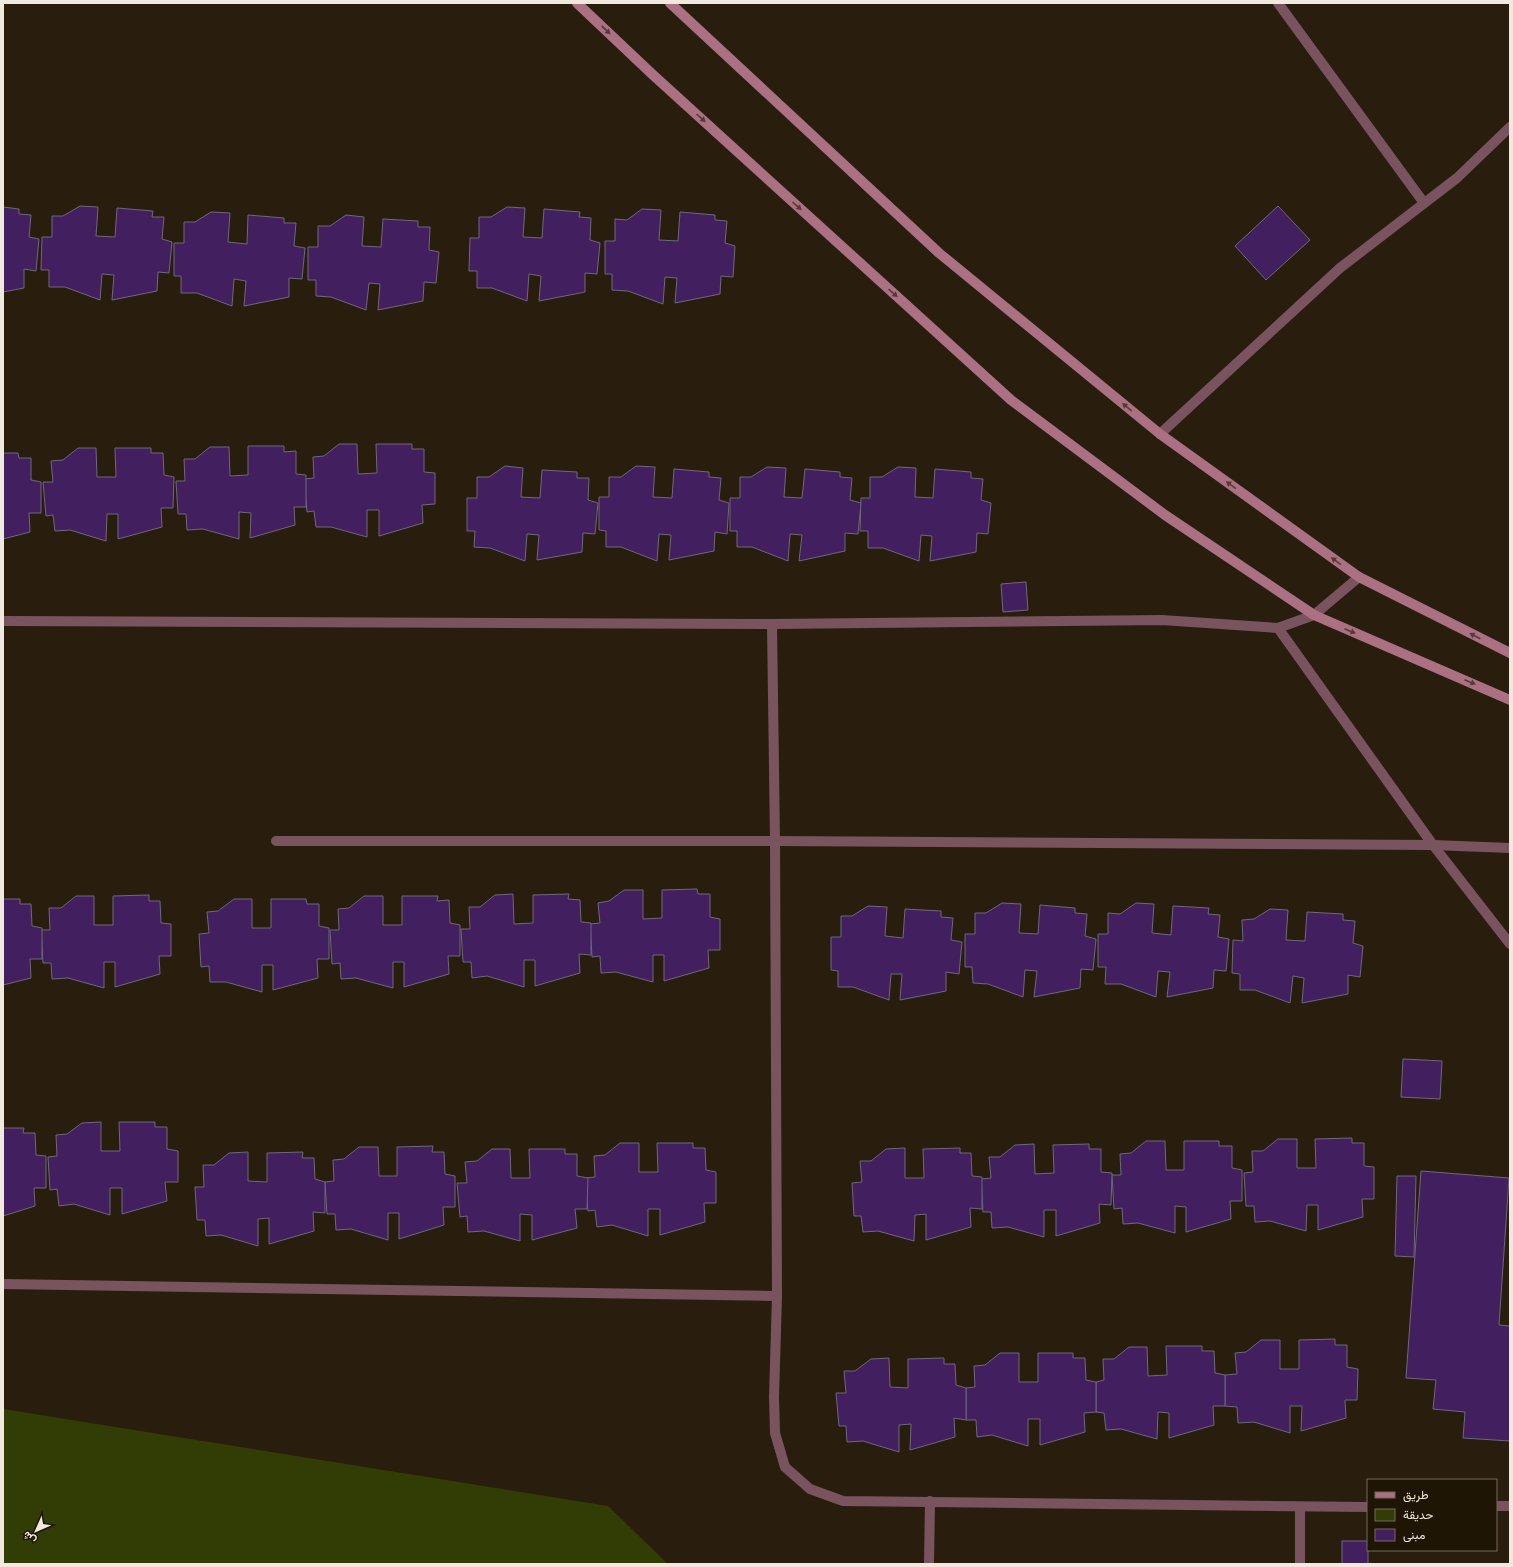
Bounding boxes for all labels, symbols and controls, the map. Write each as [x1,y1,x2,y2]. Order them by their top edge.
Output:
one-way arrow [601,25,610,34]
one-way arrow [696,114,706,123]
one-way arrow [792,201,802,210]
one-way arrow [889,288,898,297]
one-way arrow [1122,402,1133,411]
one-way arrow [1226,481,1236,489]
one-way arrow [1331,557,1342,565]
one-way arrow [1345,628,1357,634]
one-way arrow [1469,633,1481,639]
one-way arrow [1464,679,1475,685]
legend [1367,1479,1497,1551]
text: طريق [1403,1487,1429,1503]
text: حديقة [1403,1507,1433,1523]
north arrow [16,1511,56,1551]
text: مبنى [1403,1527,1425,1543]
text: ش [19,1528,39,1548]

